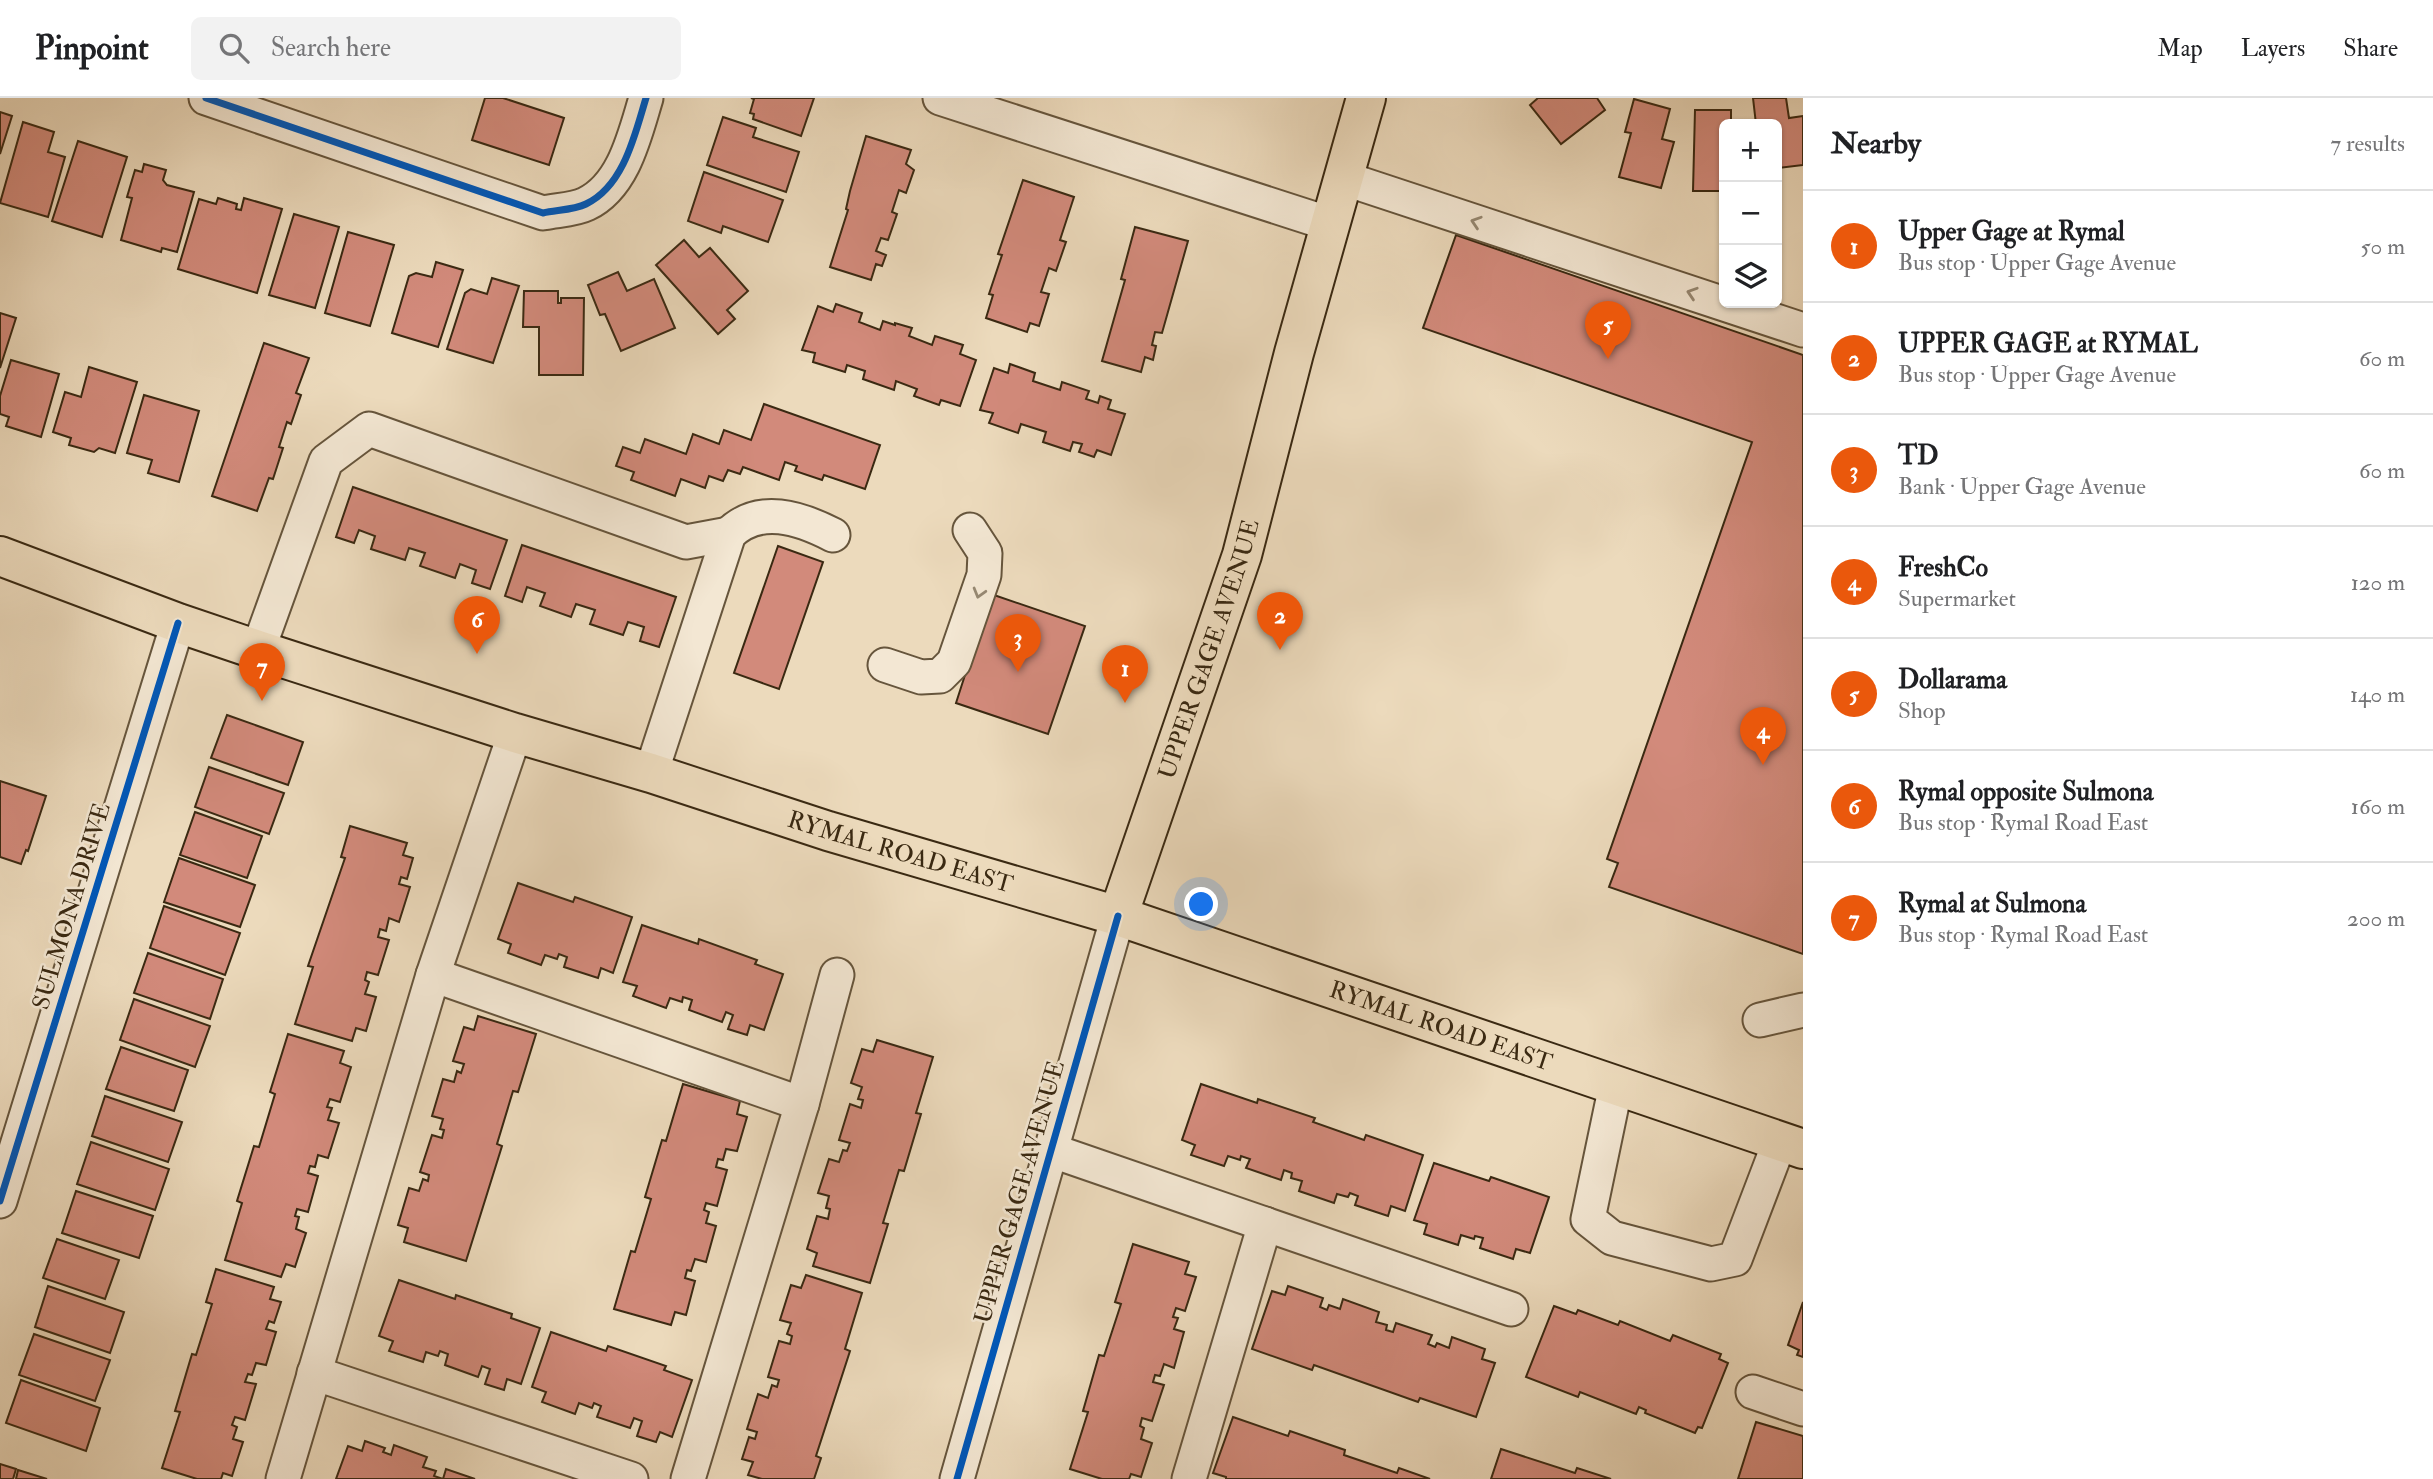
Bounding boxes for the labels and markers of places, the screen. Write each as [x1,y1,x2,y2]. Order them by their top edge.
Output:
pin: 5 [1585,301,1631,359]
pin: 2 [1257,592,1303,650]
pin: 6 [454,596,500,654]
pin: 3 [995,614,1041,672]
pin: 7 [239,643,285,701]
pin: 1 [1102,645,1148,703]
pin: 4 [1740,707,1786,765]

